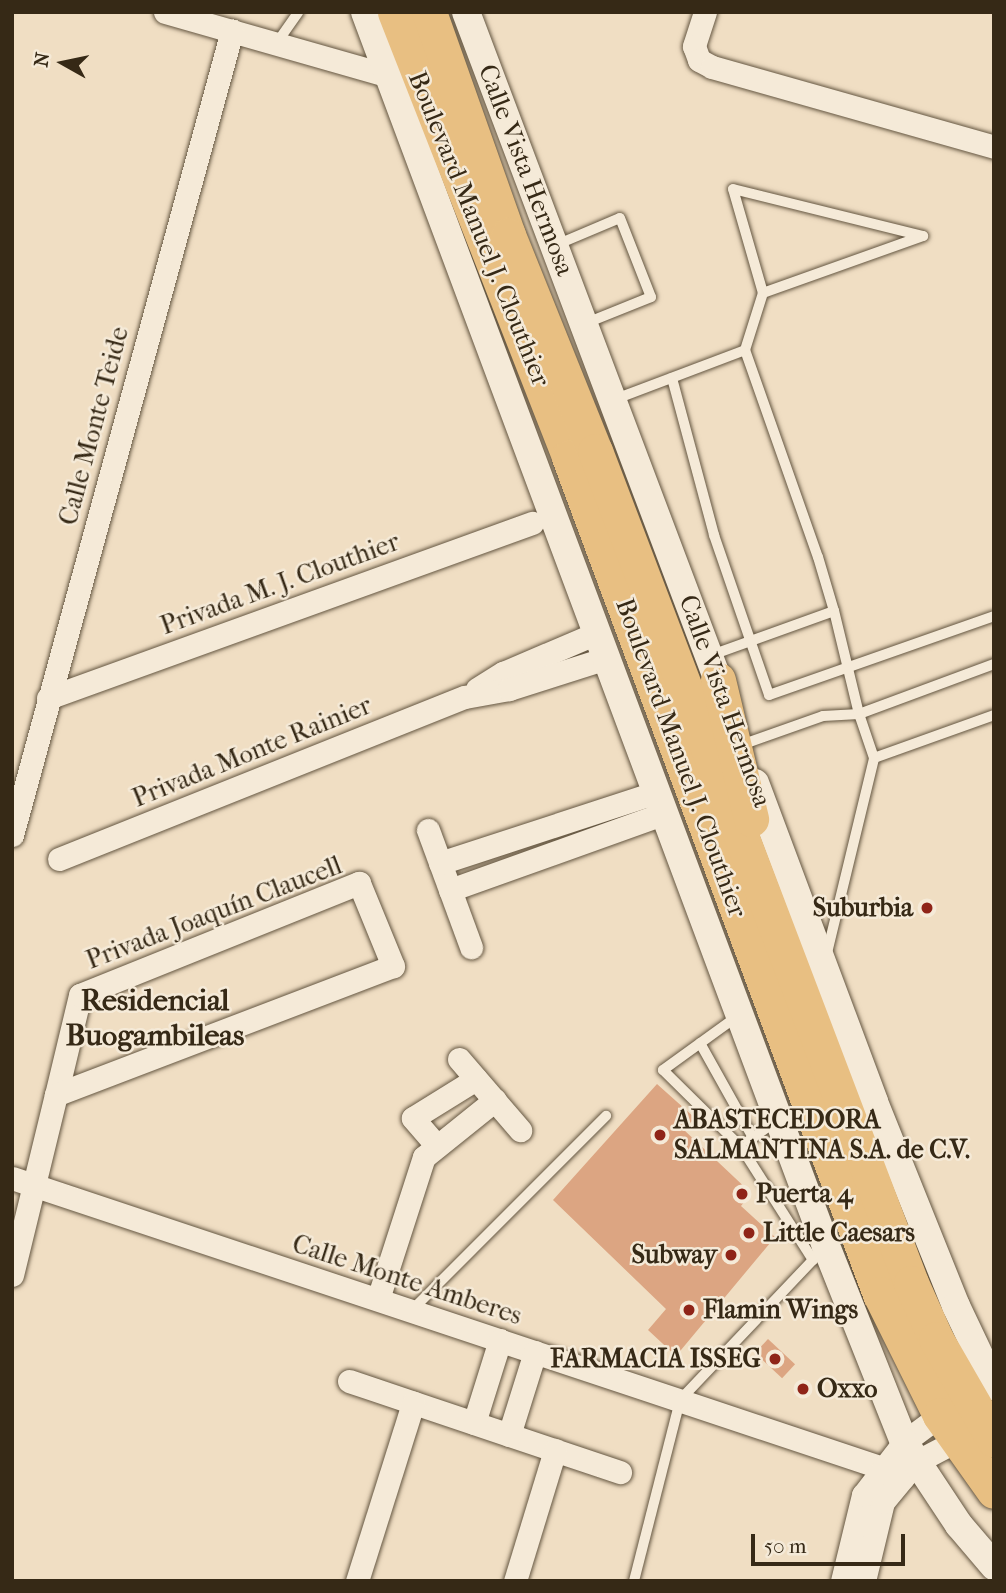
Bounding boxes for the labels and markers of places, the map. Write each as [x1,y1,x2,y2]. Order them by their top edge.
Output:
place label: Suburbia [813,892,913,924]
marker: Suburbia [919,900,935,916]
place label: ABASTECEDORA SALMANTINA S.A. de C.V. [674,1104,970,1166]
marker: ABASTECEDORA SALMANTINA S.A. de C.V. [652,1127,668,1143]
place label: Puerta 4 [756,1178,853,1210]
marker: Puerta 4 [734,1186,750,1202]
place label: Little Caesars [763,1217,915,1249]
marker: Little Caesars [741,1225,757,1241]
place label: Subway [631,1239,717,1271]
marker: Subway [723,1247,739,1263]
place label: Flamin Wings [703,1294,858,1326]
marker: Flamin Wings [681,1302,697,1318]
place label: FARMACIA ISSEG [550,1343,761,1375]
marker: FARMACIA ISSEG [767,1351,783,1367]
place label: Oxxo [817,1373,877,1405]
marker: Oxxo [795,1381,811,1397]

